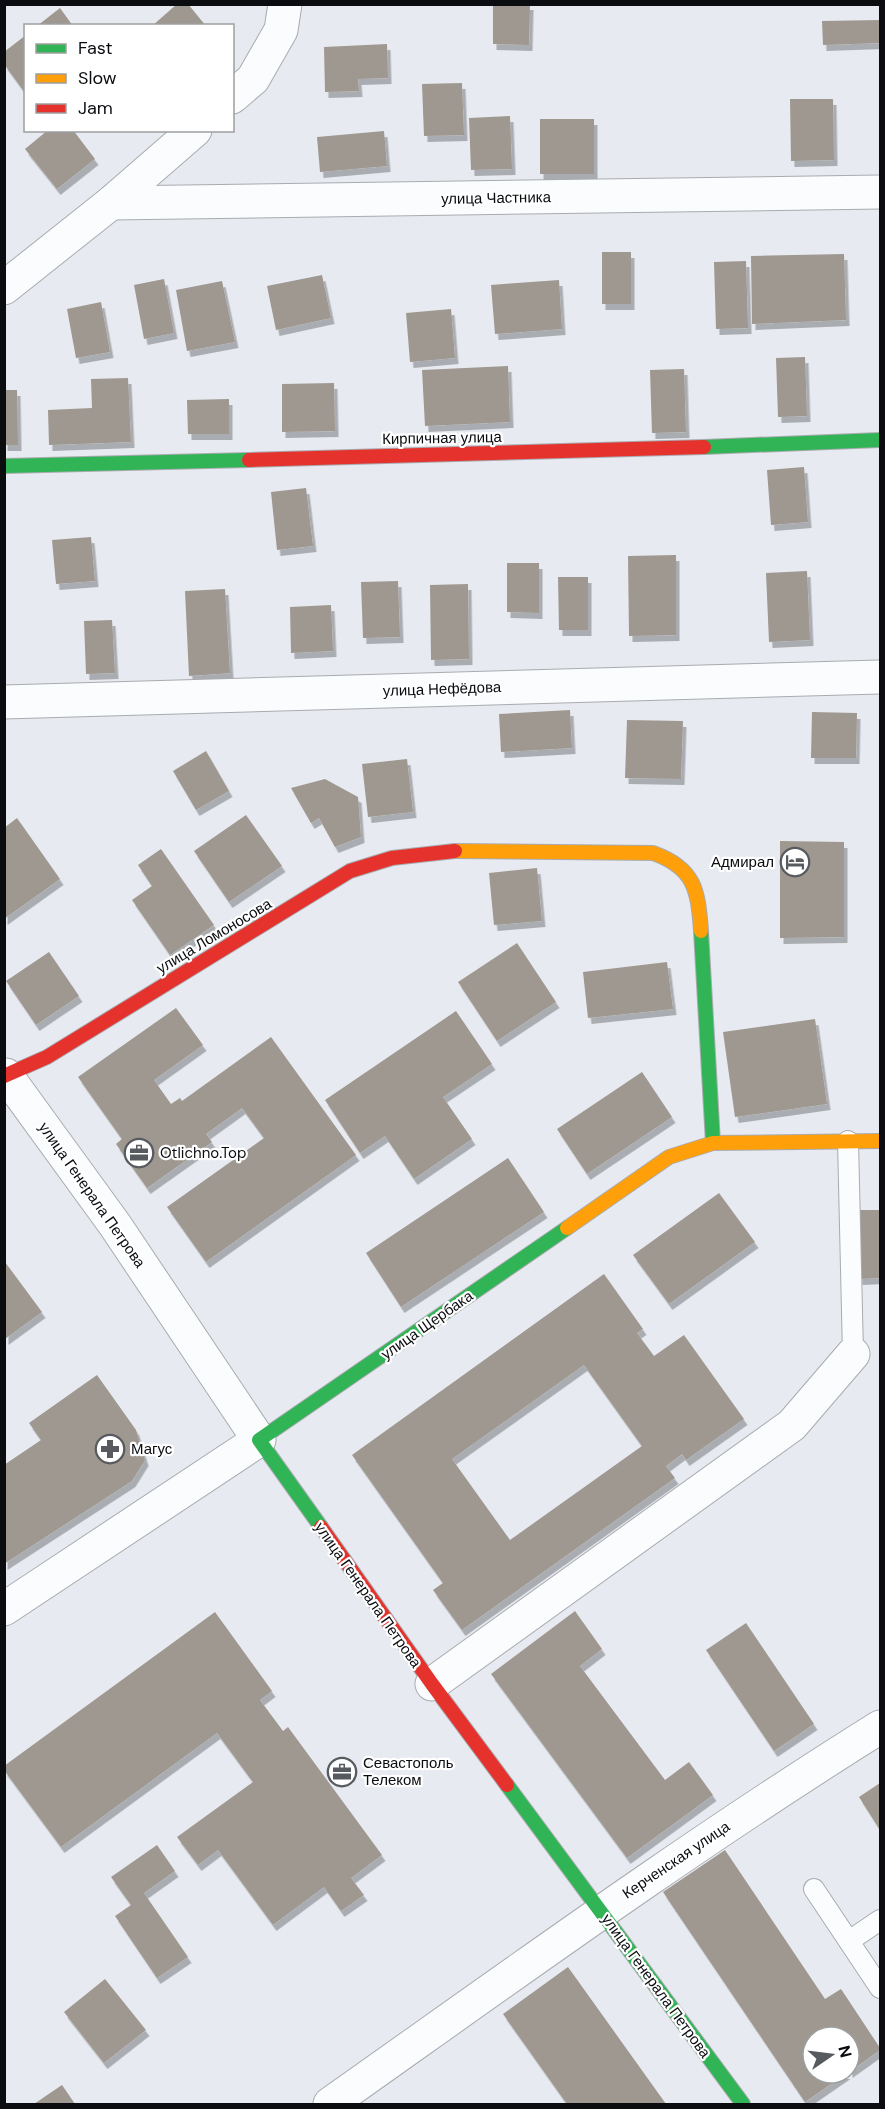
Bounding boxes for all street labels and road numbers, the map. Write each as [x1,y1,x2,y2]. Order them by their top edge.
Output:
street label: улица Частника [441,187,552,209]
street label: Кирпичная улица [382,427,503,449]
street label: улица Нефёдова [383,677,502,701]
street label: улица Ломоносова [153,893,276,978]
street label: улица Генерала Петрова [34,1118,150,1272]
street label: улица Щербака [377,1286,477,1364]
street label: улица Генерала Петрова [310,1518,426,1672]
street label: Керченская улица [618,1816,734,1903]
street label: улица Генерала Петрова [597,1910,715,2063]

